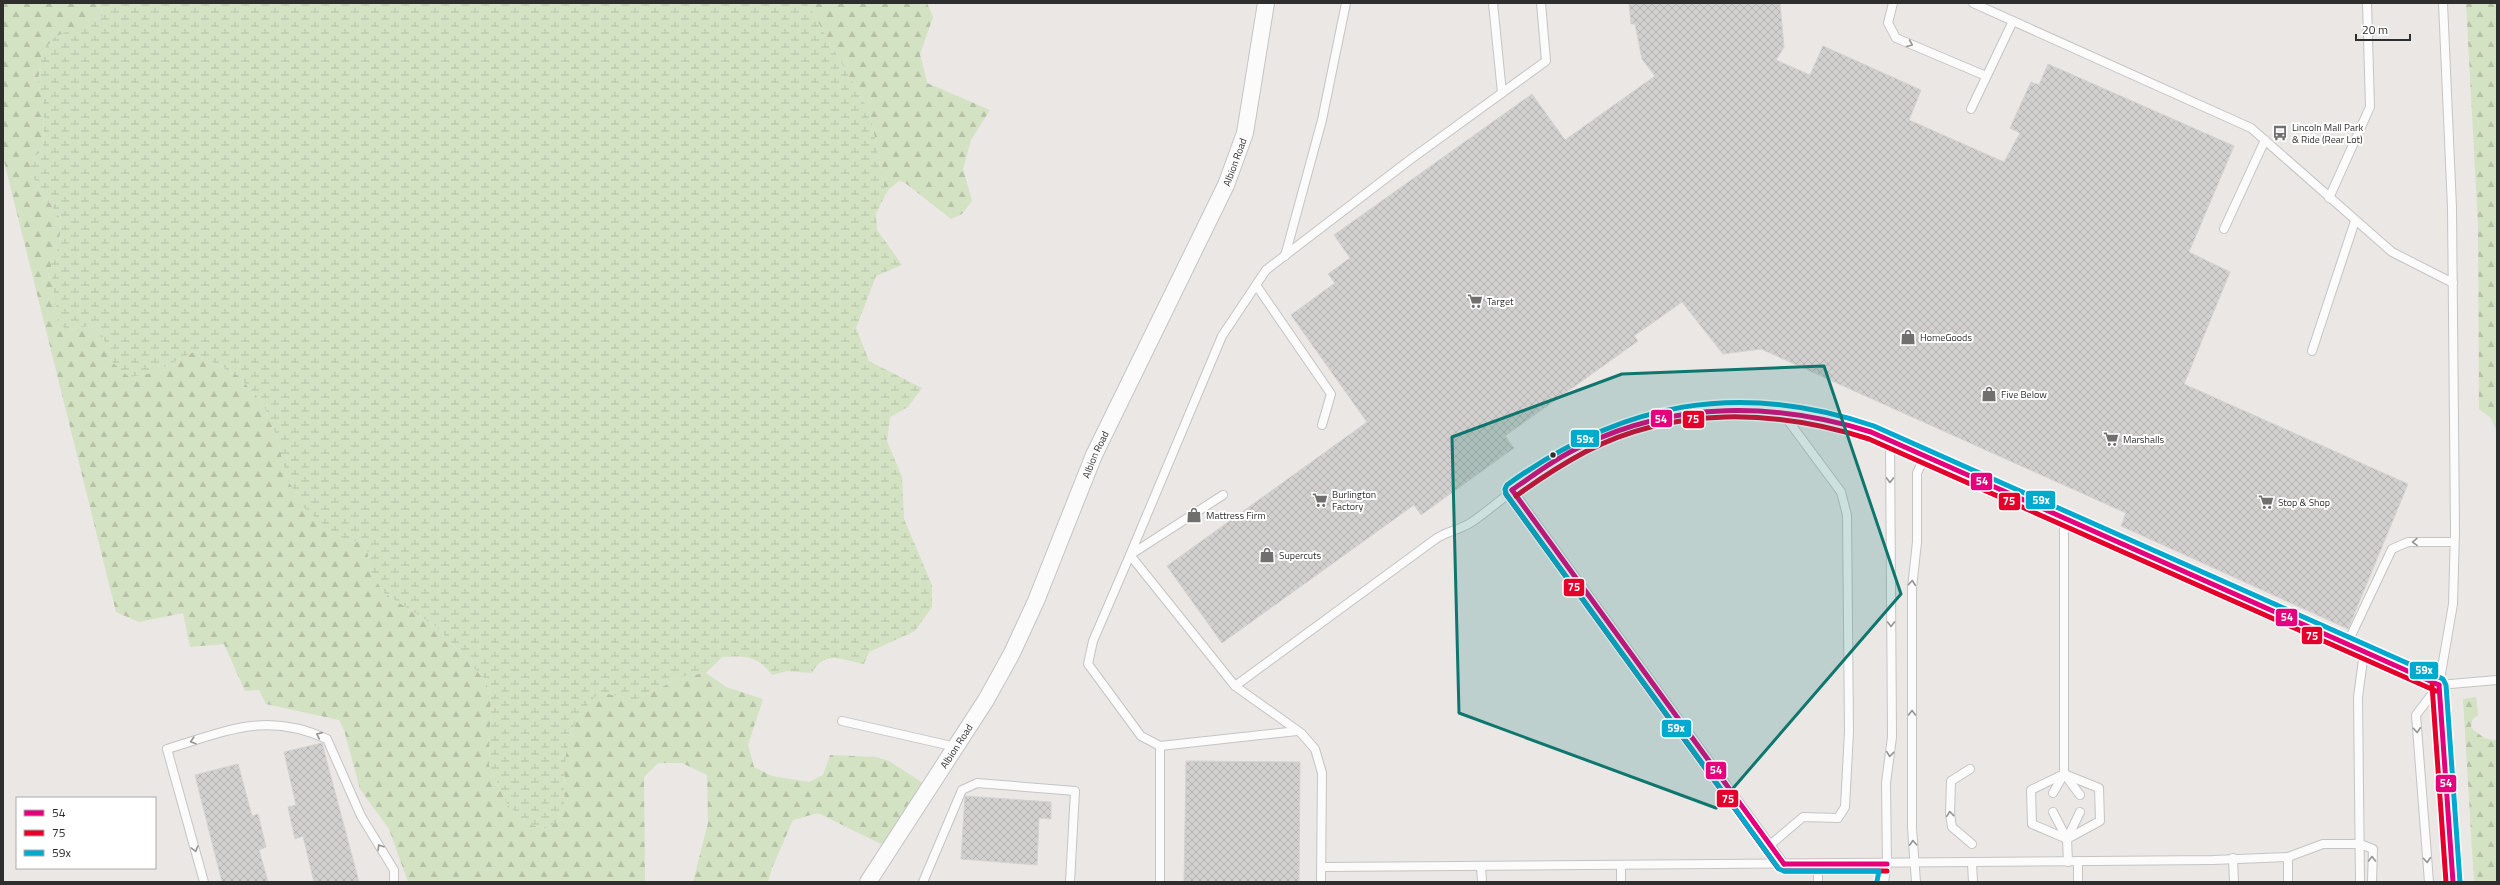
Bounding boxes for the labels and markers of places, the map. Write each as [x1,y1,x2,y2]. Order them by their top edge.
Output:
place label: Lincoln Mall Park & Ride (Rear Lot) [2292,120,2363,147]
bus stop icon: Lincoln Mall Park & Ride (Rear Lot) [2271,124,2289,142]
supermarket icon: Target [1466,292,1484,310]
place label: Target [1487,294,1514,309]
shop icon: HomeGoods [1899,328,1917,346]
place label: HomeGoods [1920,330,1972,345]
shop icon: Five Below [1980,385,1998,403]
place label: Five Below [2001,387,2047,402]
supermarket icon: Marshalls [2102,430,2120,448]
place label: Marshalls [2123,432,2165,447]
unlabelled marker [1548,450,1558,460]
place label: Burlington Factory [1332,487,1376,514]
supermarket icon: Burlington Factory [1311,491,1329,509]
supermarket icon: Stop & Shop [2257,493,2275,511]
place label: Stop & Shop [2278,495,2330,510]
shop icon: Mattress Firm [1185,506,1203,524]
place label: Mattress Firm [1206,508,1266,523]
shop icon: Supercuts [1258,546,1276,564]
place label: Supercuts [1279,548,1322,563]

